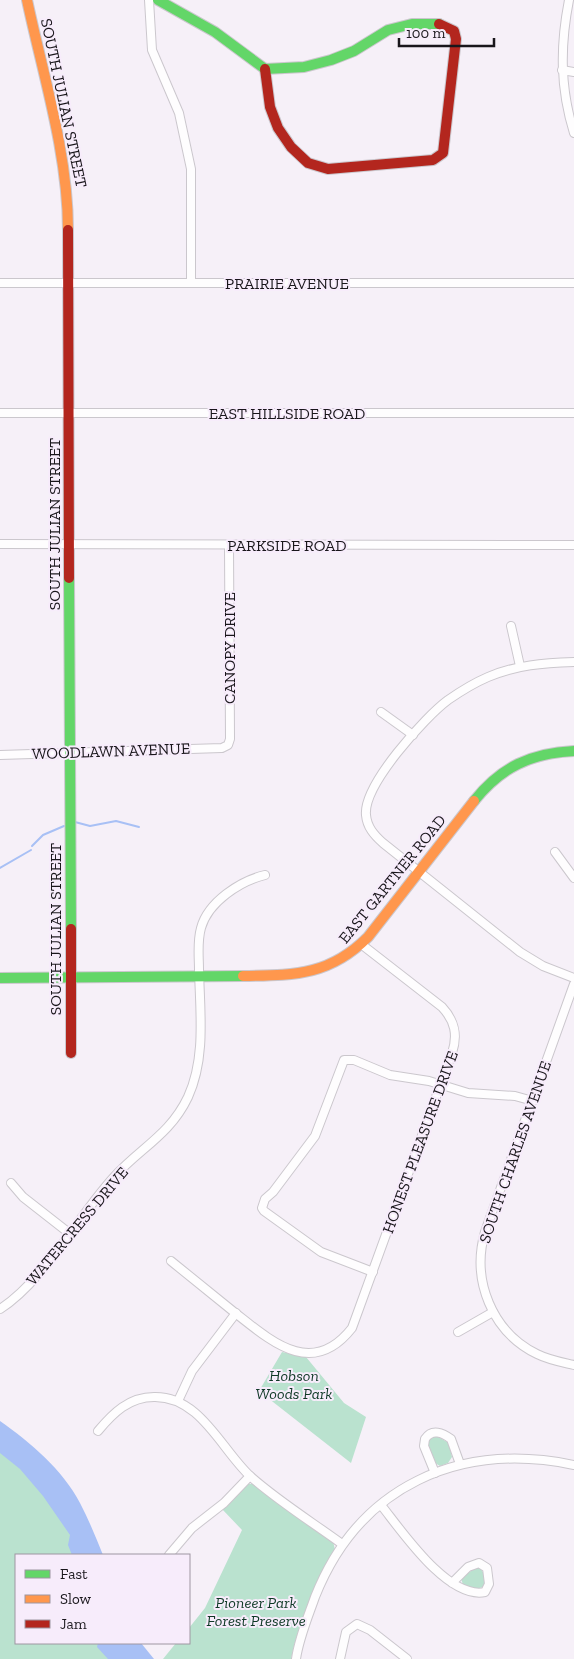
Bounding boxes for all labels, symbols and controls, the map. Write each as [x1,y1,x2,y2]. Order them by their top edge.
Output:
scale bar [399,15,494,47]
street label: SOUTH JULIAN STREET [37,17,91,189]
text: 100 m [406,24,445,42]
street label: PRAIRIE AVENUE [225,274,349,293]
street label: EAST HILLSIDE ROAD [209,404,365,423]
street label: SOUTH JULIAN STREET [45,438,64,610]
street label: PARKSIDE ROAD [227,536,347,555]
street label: CANOPY DRIVE [220,592,239,704]
street label: WOODLAWN AVENUE [31,739,191,763]
street label: EAST GARTNER ROAD [334,811,450,947]
street label: SOUTH JULIAN STREET [46,843,65,1015]
street label: HONEST PLEASURE DRIVE [378,1048,462,1236]
street label: SOUTH CHARLES AVENUE [475,1058,555,1246]
street label: WATERCRESS DRIVE [22,1163,132,1289]
park label: Hobson Woods Park [256,1366,333,1403]
legend [15,1554,190,1644]
text: Fast [60,1565,88,1583]
text: Slow [60,1590,92,1608]
park label: Pioneer Park Forest Preserve [206,1593,306,1630]
text: Jam [60,1615,87,1633]

